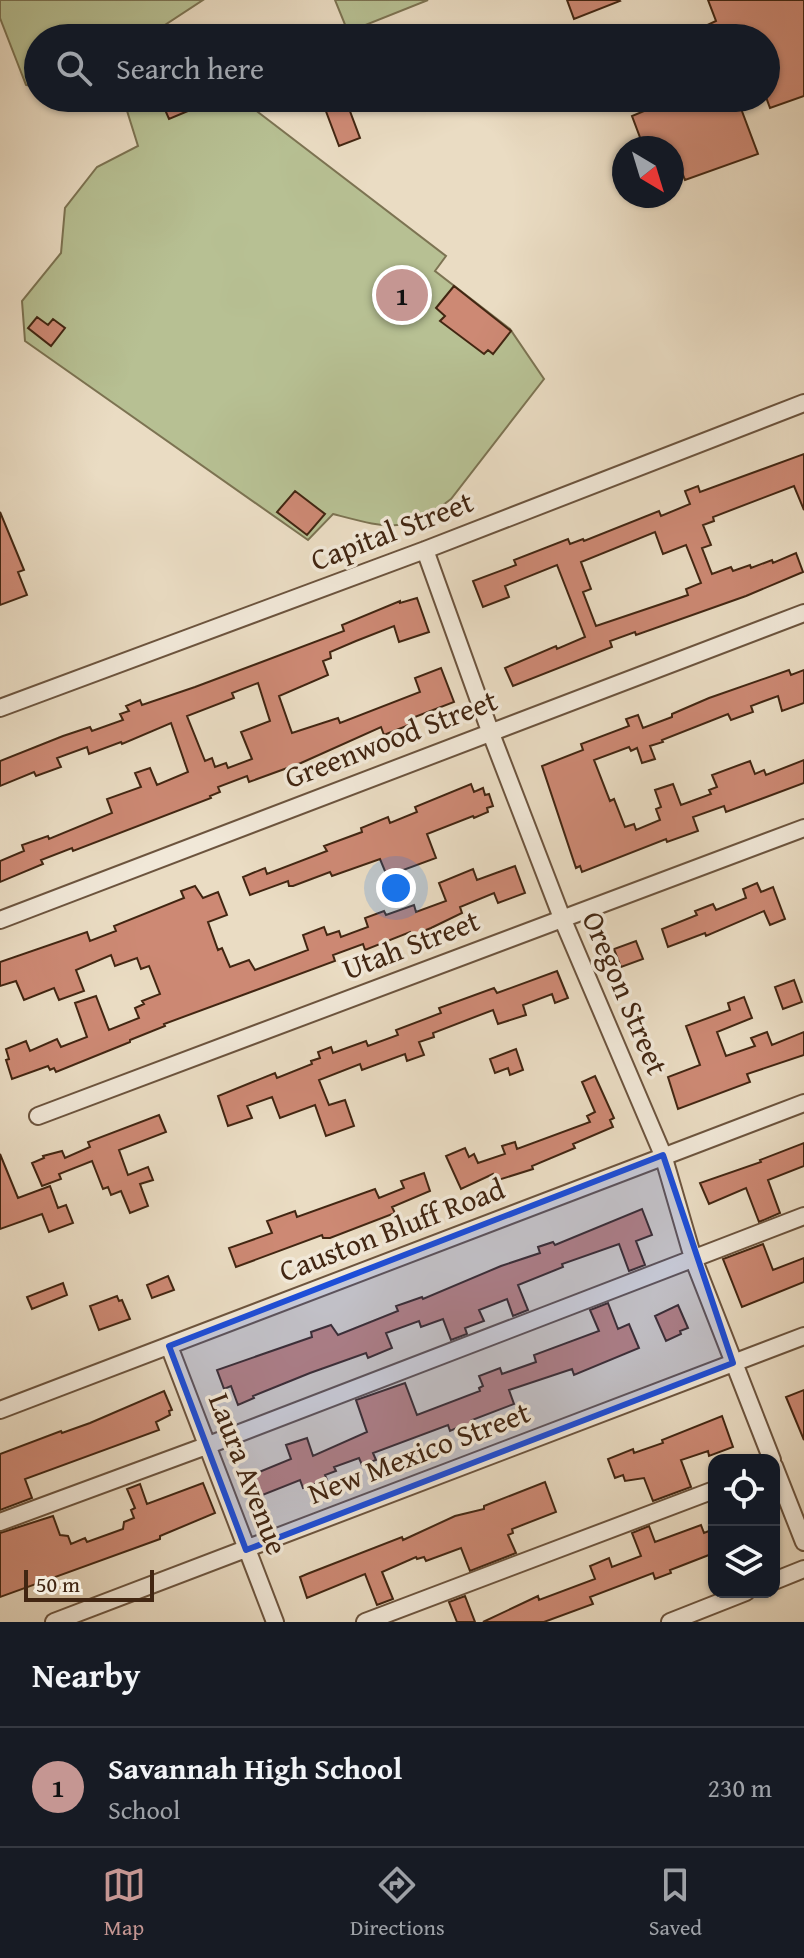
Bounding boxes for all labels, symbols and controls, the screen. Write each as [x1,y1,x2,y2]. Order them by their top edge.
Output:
search box [24,24,780,112]
icon: search [52,46,96,90]
text: Search here [116,46,264,90]
north arrow [612,136,684,208]
pin: 1 [376,265,428,325]
street label: Capital Street [304,479,480,581]
street label: Greenwood Street [278,677,504,799]
your location [376,868,416,908]
street label: Utah Street [336,898,486,990]
street label: Oregon Street [572,904,680,1082]
street label: Causton Bluff Road [273,1166,511,1292]
street label: Laura Avenue [198,1386,300,1561]
street label: New Mexico Street [301,1389,536,1515]
map controls [708,1454,780,1598]
button: locate [708,1454,780,1526]
button: layers [708,1526,780,1598]
scale bar [24,1566,154,1602]
text: 50 m [36,1568,80,1600]
text: Nearby [32,1650,141,1699]
text: Savannah High School [108,1746,402,1790]
text: 1 [51,1768,65,1807]
text: 230 m [707,1768,772,1807]
text: School [108,1790,180,1829]
tab: Map [102,1863,146,1943]
tab: Directions [350,1863,445,1943]
tab: Saved [649,1863,702,1943]

